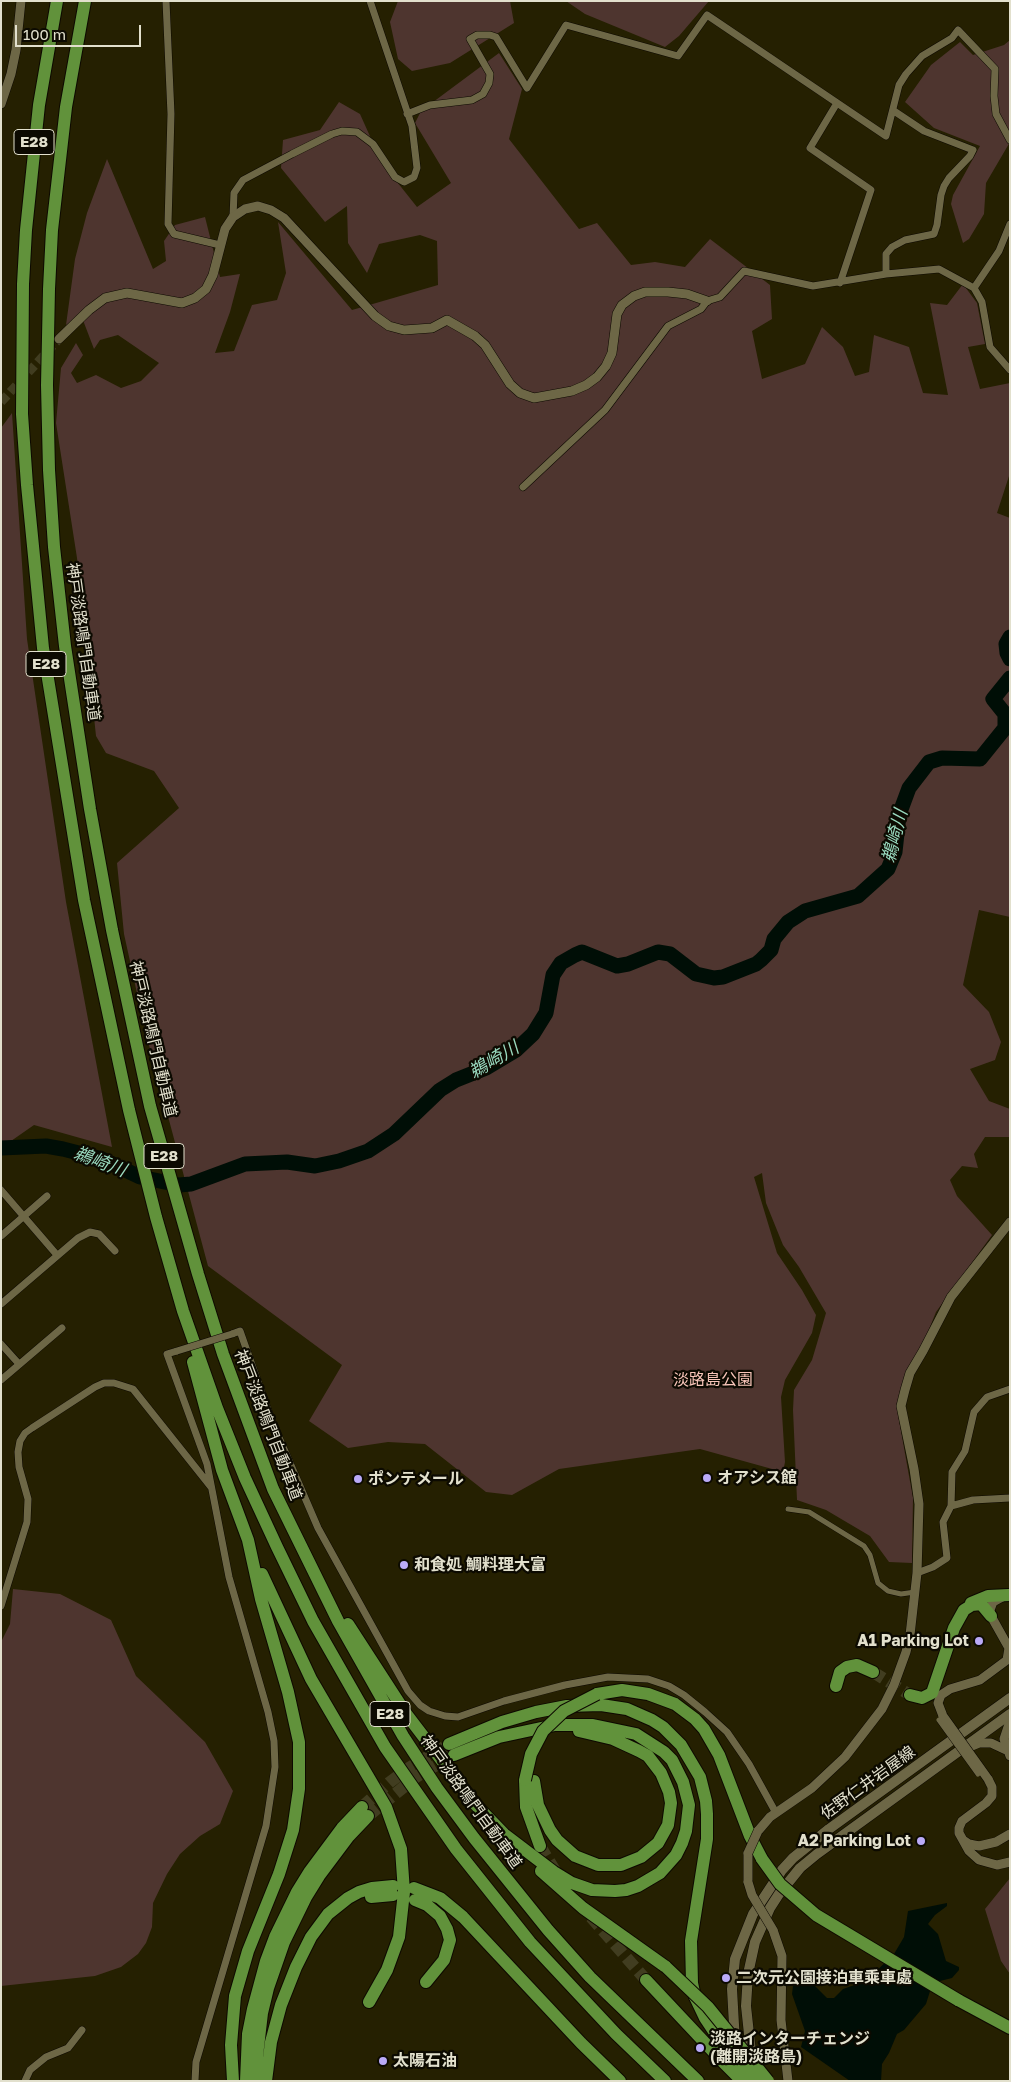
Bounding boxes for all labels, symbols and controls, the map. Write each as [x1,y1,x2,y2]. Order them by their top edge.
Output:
scale bar [18,15,144,47]
text: 100 m [23,25,66,43]
road number: E28 [14,130,54,154]
street label: 神戸淡路鳴門自動車道 [62,561,104,723]
road number: E28 [26,652,66,676]
water label: 鵜崎川 [878,807,912,865]
street label: 神戸淡路鳴門自動車道 [126,959,180,1119]
water label: 鵜崎川 [465,1037,523,1083]
water label: 鵜崎川 [71,1143,129,1181]
road number: E28 [144,1144,184,1168]
street label: 神戸淡路鳴門自動車道 [230,1347,306,1503]
park label: 淡路島公園 [673,1370,753,1390]
place label: オアシス館 [717,1468,797,1488]
place label: ポンテメール [368,1469,464,1489]
marker: オアシス館 [701,1472,713,1484]
marker: ポンテメール [352,1473,364,1485]
place label: 和食処 鯛料理大富 [414,1555,546,1575]
marker: 和食処 鯛料理大富 [398,1559,410,1571]
place label: A1 Parking Lot [857,1631,969,1651]
marker: A1 Parking Lot [973,1635,985,1647]
road number: E28 [370,1702,410,1726]
street label: 神戸淡路鳴門自動車道 [416,1732,526,1872]
street label: 佐野仁井岩屋線 [817,1742,919,1824]
place label: A2 Parking Lot [798,1831,911,1851]
marker: A2 Parking Lot [915,1835,927,1847]
place label: 二次元公園接泊車乘車處 [736,1968,912,1988]
marker: 二次元公園接泊車乘車處 [720,1972,732,1984]
place label: 淡路インターチェンジ (離開淡路島) [710,2029,870,2067]
marker: 淡路インターチェンジ (離開淡路島) [694,2042,706,2054]
place label: 太陽石油 [393,2051,457,2071]
marker: 太陽石油 [377,2055,389,2067]

